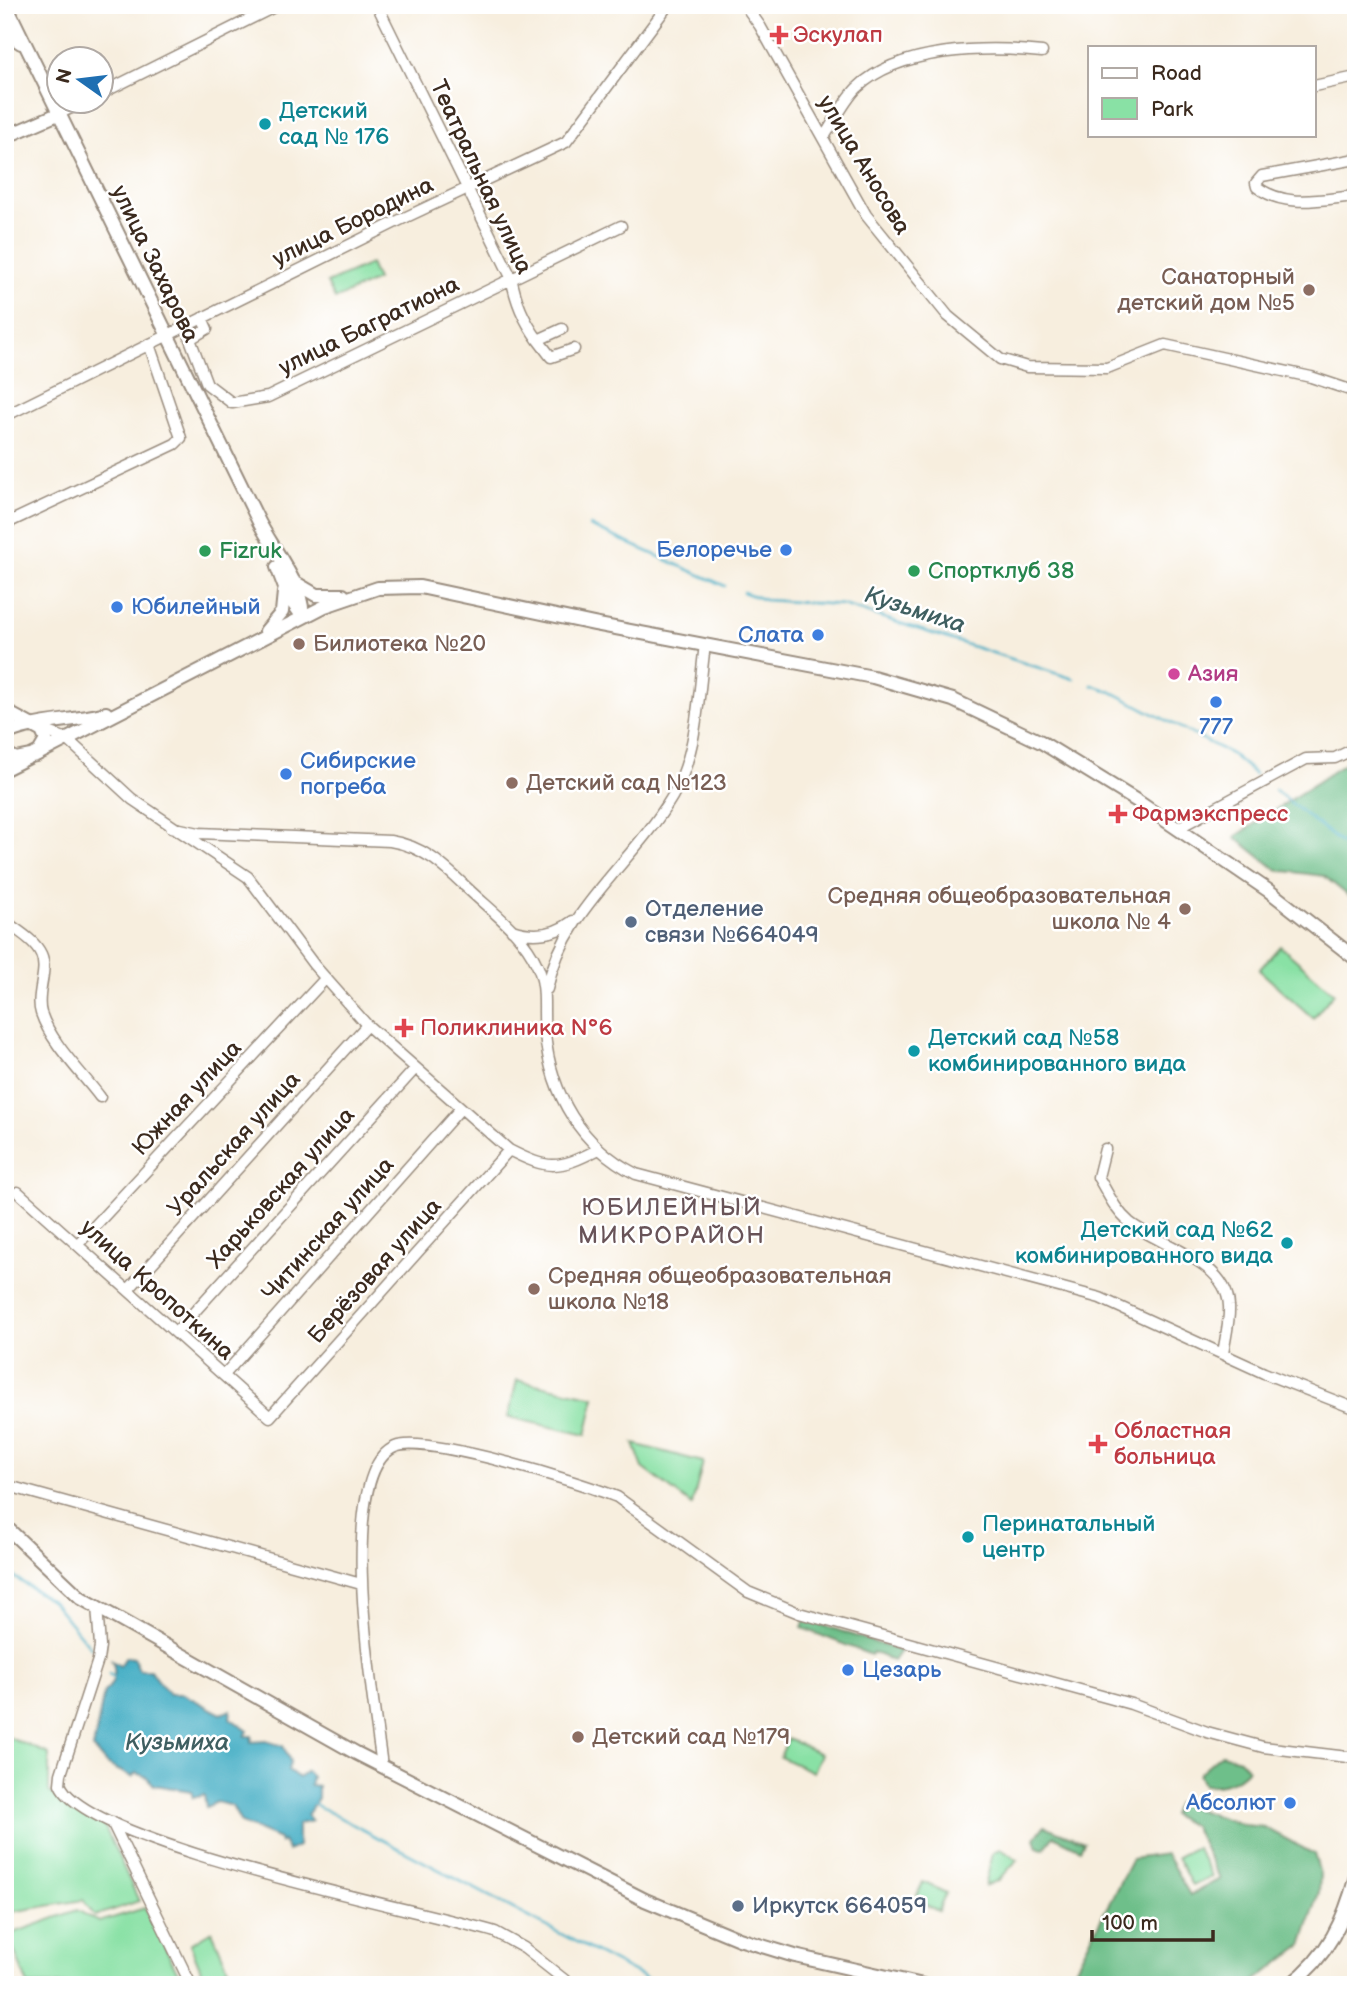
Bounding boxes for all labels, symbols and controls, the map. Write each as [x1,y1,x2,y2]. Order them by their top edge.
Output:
place label: Эскулап [793,21,883,49]
marker: Эскулап [771,27,787,43]
north arrow [46,46,116,116]
legend [1088,46,1316,136]
text: Road [1151,61,1202,86]
text: N [52,67,78,86]
street label: Театральная улица [424,76,538,279]
street label: улица Аносова [811,90,917,240]
place label: Детский сад № 176 [279,97,389,151]
text: Park [1151,97,1194,122]
marker: Детский сад № 176 [257,116,273,132]
street label: улица Бородина [268,171,438,273]
street label: улица Захарова [105,181,205,347]
place label: Санаторный детский дом №5 [1117,263,1295,317]
street label: улица Багратиона [274,270,464,382]
marker: Санаторный детский дом №5 [1301,282,1317,298]
place label: Белоречье [656,536,772,564]
place label: Fizruk [219,537,282,565]
marker: Белоречье [778,542,794,558]
marker: Fizruk [197,543,213,559]
place label: Спортклуб 38 [928,557,1074,585]
marker: Спортклуб 38 [906,563,922,579]
water label: Кузьмиха [861,580,969,640]
place label: Юбилейный [131,593,261,621]
marker: Юбилейный [109,599,125,615]
place label: Слата [738,621,804,649]
marker: Слата [810,627,826,643]
place label: Билиотека №20 [313,630,486,658]
marker: Билиотека №20 [291,636,307,652]
place label: Азия [1187,660,1239,688]
marker: Азия [1166,666,1182,682]
marker: 777 [1208,694,1224,710]
place label: 777 [1199,713,1234,741]
place label: Сибирские погреба [300,747,416,801]
marker: Сибирские погреба [278,766,294,782]
place label: Детский сад №123 [526,769,727,797]
marker: Детский сад №123 [504,775,520,791]
place label: Фармэкспресс [1132,800,1288,828]
marker: Фармэкспресс [1110,806,1126,822]
place label: Средняя общеобразовательная школа № 4 [827,882,1171,936]
place label: Отделение связи №664049 [645,895,819,949]
marker: Средняя общеобразовательная школа № 4 [1177,901,1193,917]
marker: Отделение связи №664049 [623,914,639,930]
place label: Поликлиника N°6 [420,1014,613,1042]
marker: Поликлиника N°6 [394,1018,414,1038]
place label: Детский сад №58 комбинированного вида [928,1024,1186,1078]
street label: Южная улица [126,1034,248,1162]
marker: Детский сад №58 комбинированного вида [906,1043,922,1059]
street label: Уральская улица [162,1065,307,1222]
street label: Харьковская улица [201,1101,361,1274]
street label: Читинская улица [256,1151,400,1307]
street label: Берёзовая улица [302,1192,448,1349]
district label: ЮБИЛЕЙНЫЙ МИКРОРАЙОН [578,1193,766,1250]
street label: улица Кропоткина [74,1214,240,1367]
place label: Детский сад №62 комбинированного вида [1015,1216,1273,1270]
marker: Детский сад №62 комбинированного вида [1279,1235,1295,1251]
place label: Средняя общеобразовательная школа №18 [548,1262,892,1316]
marker: Средняя общеобразовательная школа №18 [526,1281,542,1297]
place label: Областная больница [1114,1417,1231,1471]
marker: Областная больница [1088,1434,1108,1454]
place label: Перинатальный центр [982,1510,1155,1564]
marker: Перинатальный центр [960,1529,976,1545]
place label: Цезарь [862,1656,941,1684]
marker: Цезарь [840,1662,856,1678]
place label: Детский сад №179 [592,1723,790,1751]
water label: Кузьмиха [125,1728,229,1757]
marker: Детский сад №179 [570,1729,586,1745]
place label: Абсолют [1185,1789,1276,1817]
marker: Абсолют [1282,1795,1298,1811]
place label: Иркутск 664059 [752,1892,927,1920]
marker: Иркутск 664059 [730,1898,746,1914]
scale bar [1092,1899,1212,1943]
text: 100 m [1102,1911,1158,1936]

